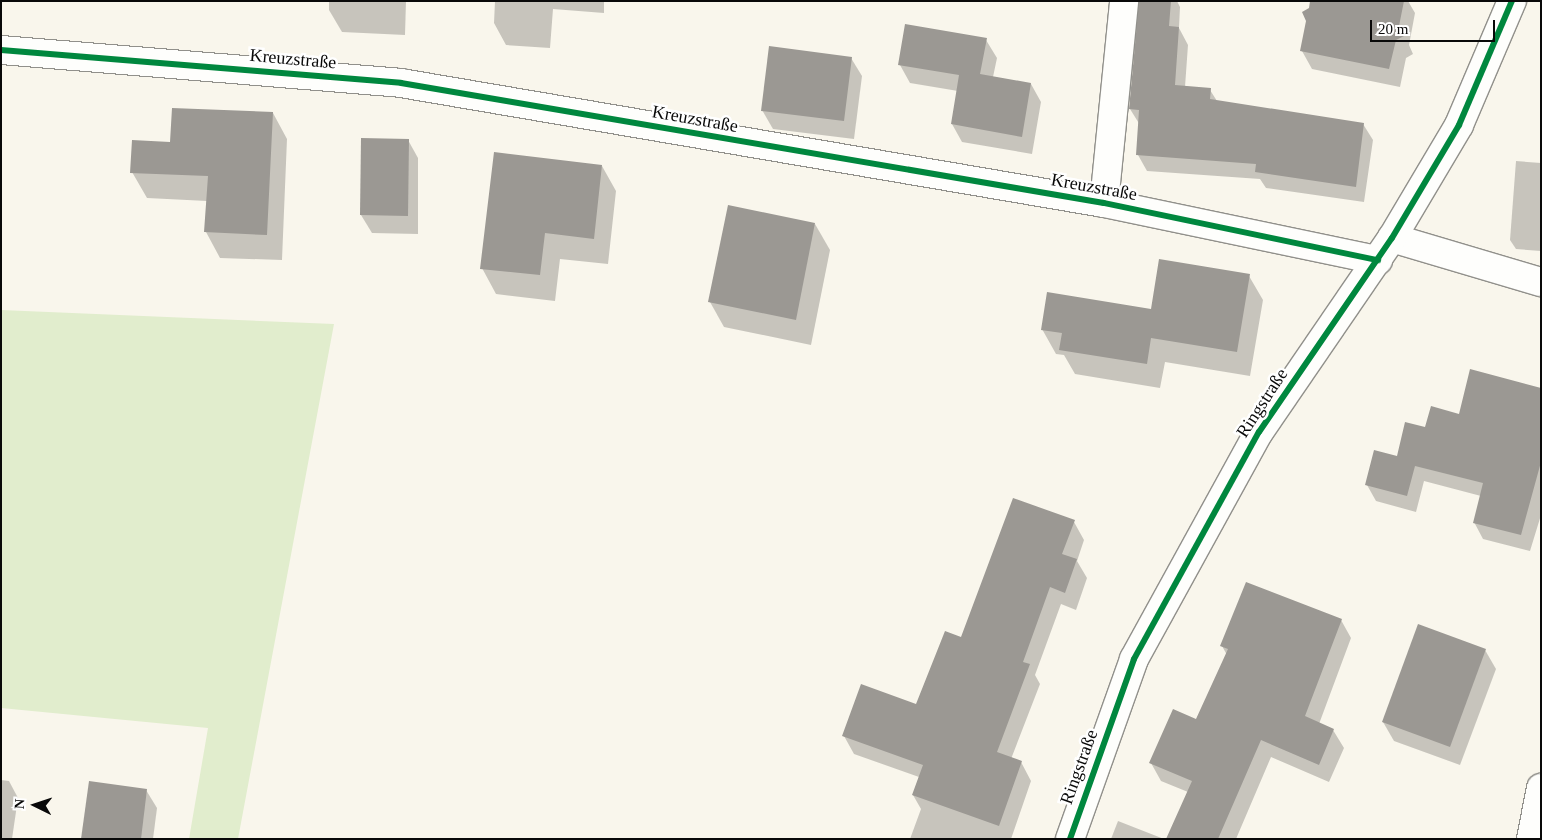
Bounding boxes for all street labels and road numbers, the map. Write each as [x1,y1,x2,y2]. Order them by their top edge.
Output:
street label: Kreuzstraße [249,44,337,74]
street label: Kreuzstraße [650,101,740,137]
street label: Kreuzstraße [1049,169,1139,205]
street label: Ringstraße [1232,364,1292,442]
street label: Ringstraße [1056,727,1102,807]

